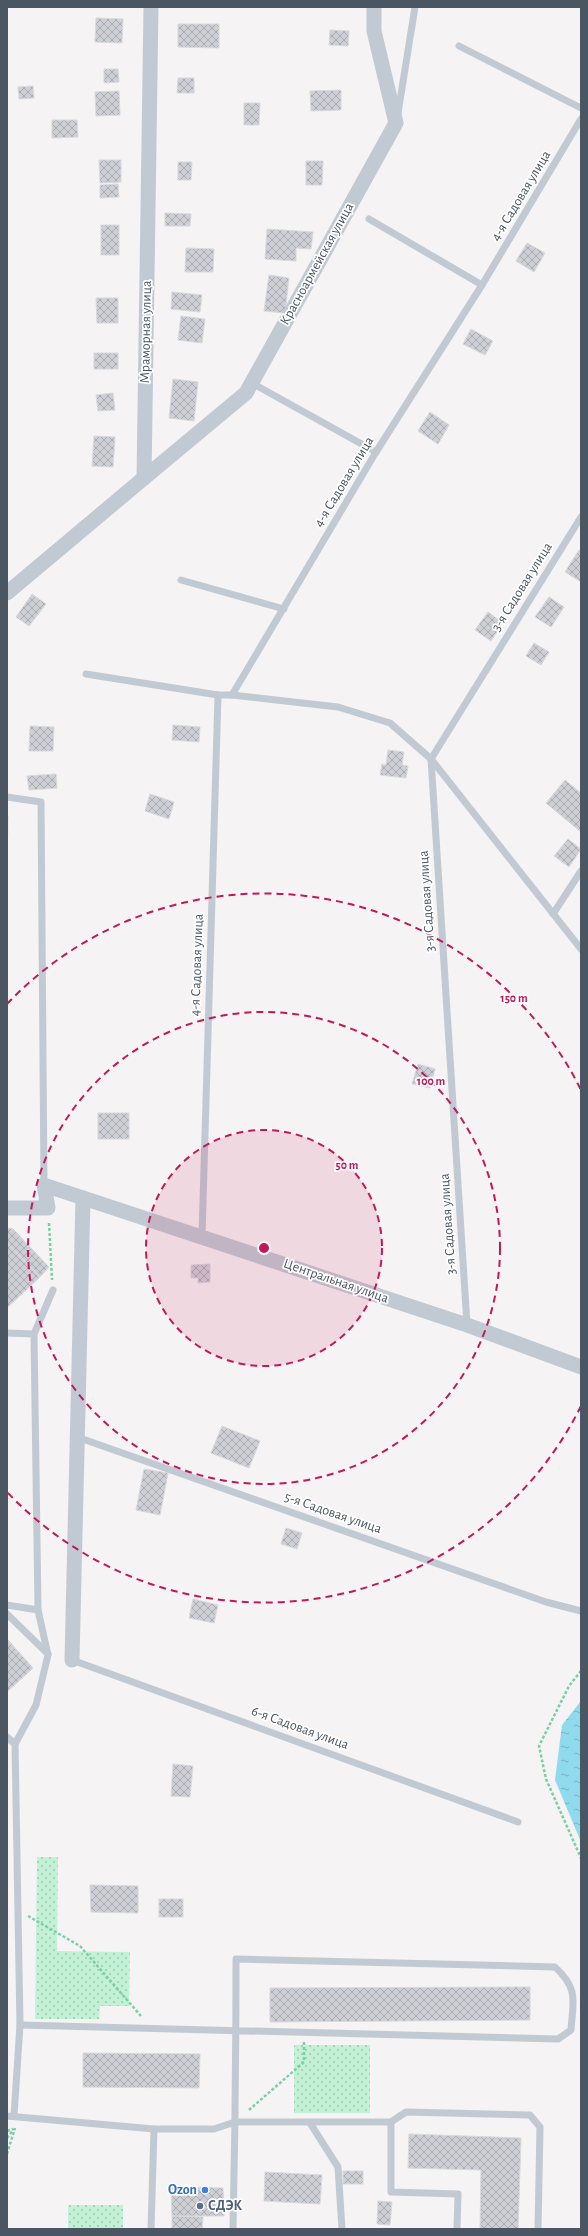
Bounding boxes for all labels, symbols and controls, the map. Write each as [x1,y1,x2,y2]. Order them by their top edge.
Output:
street label: 4-я Садовая улица [489,148,554,244]
street label: Красноармейская улица [278,200,357,327]
street label: Мраморная улица [138,280,154,384]
street label: 4-я Садовая улица [312,434,377,530]
street label: 3-я Садовая улица [489,540,555,634]
street label: 3-я Садовая улица [416,849,438,952]
street label: 4-я Садовая улица [188,913,206,1017]
text: 150 m [500,992,528,1004]
text: 100 m [417,1075,445,1087]
text: 50 m [336,1159,359,1171]
street label: 3-я Садовая улица [437,1172,459,1275]
centre of rings [257,1241,271,1255]
street label: Центральная улица [282,1256,391,1306]
street label: 5-я Садовая улица [283,1490,384,1536]
street label: 6-я Садовая улица [249,1704,351,1752]
place label: Ozon [168,2183,197,2197]
marker: Ozon [200,2185,210,2195]
place label: СДЭК [208,2199,242,2213]
marker: СДЭК [195,2201,205,2211]

